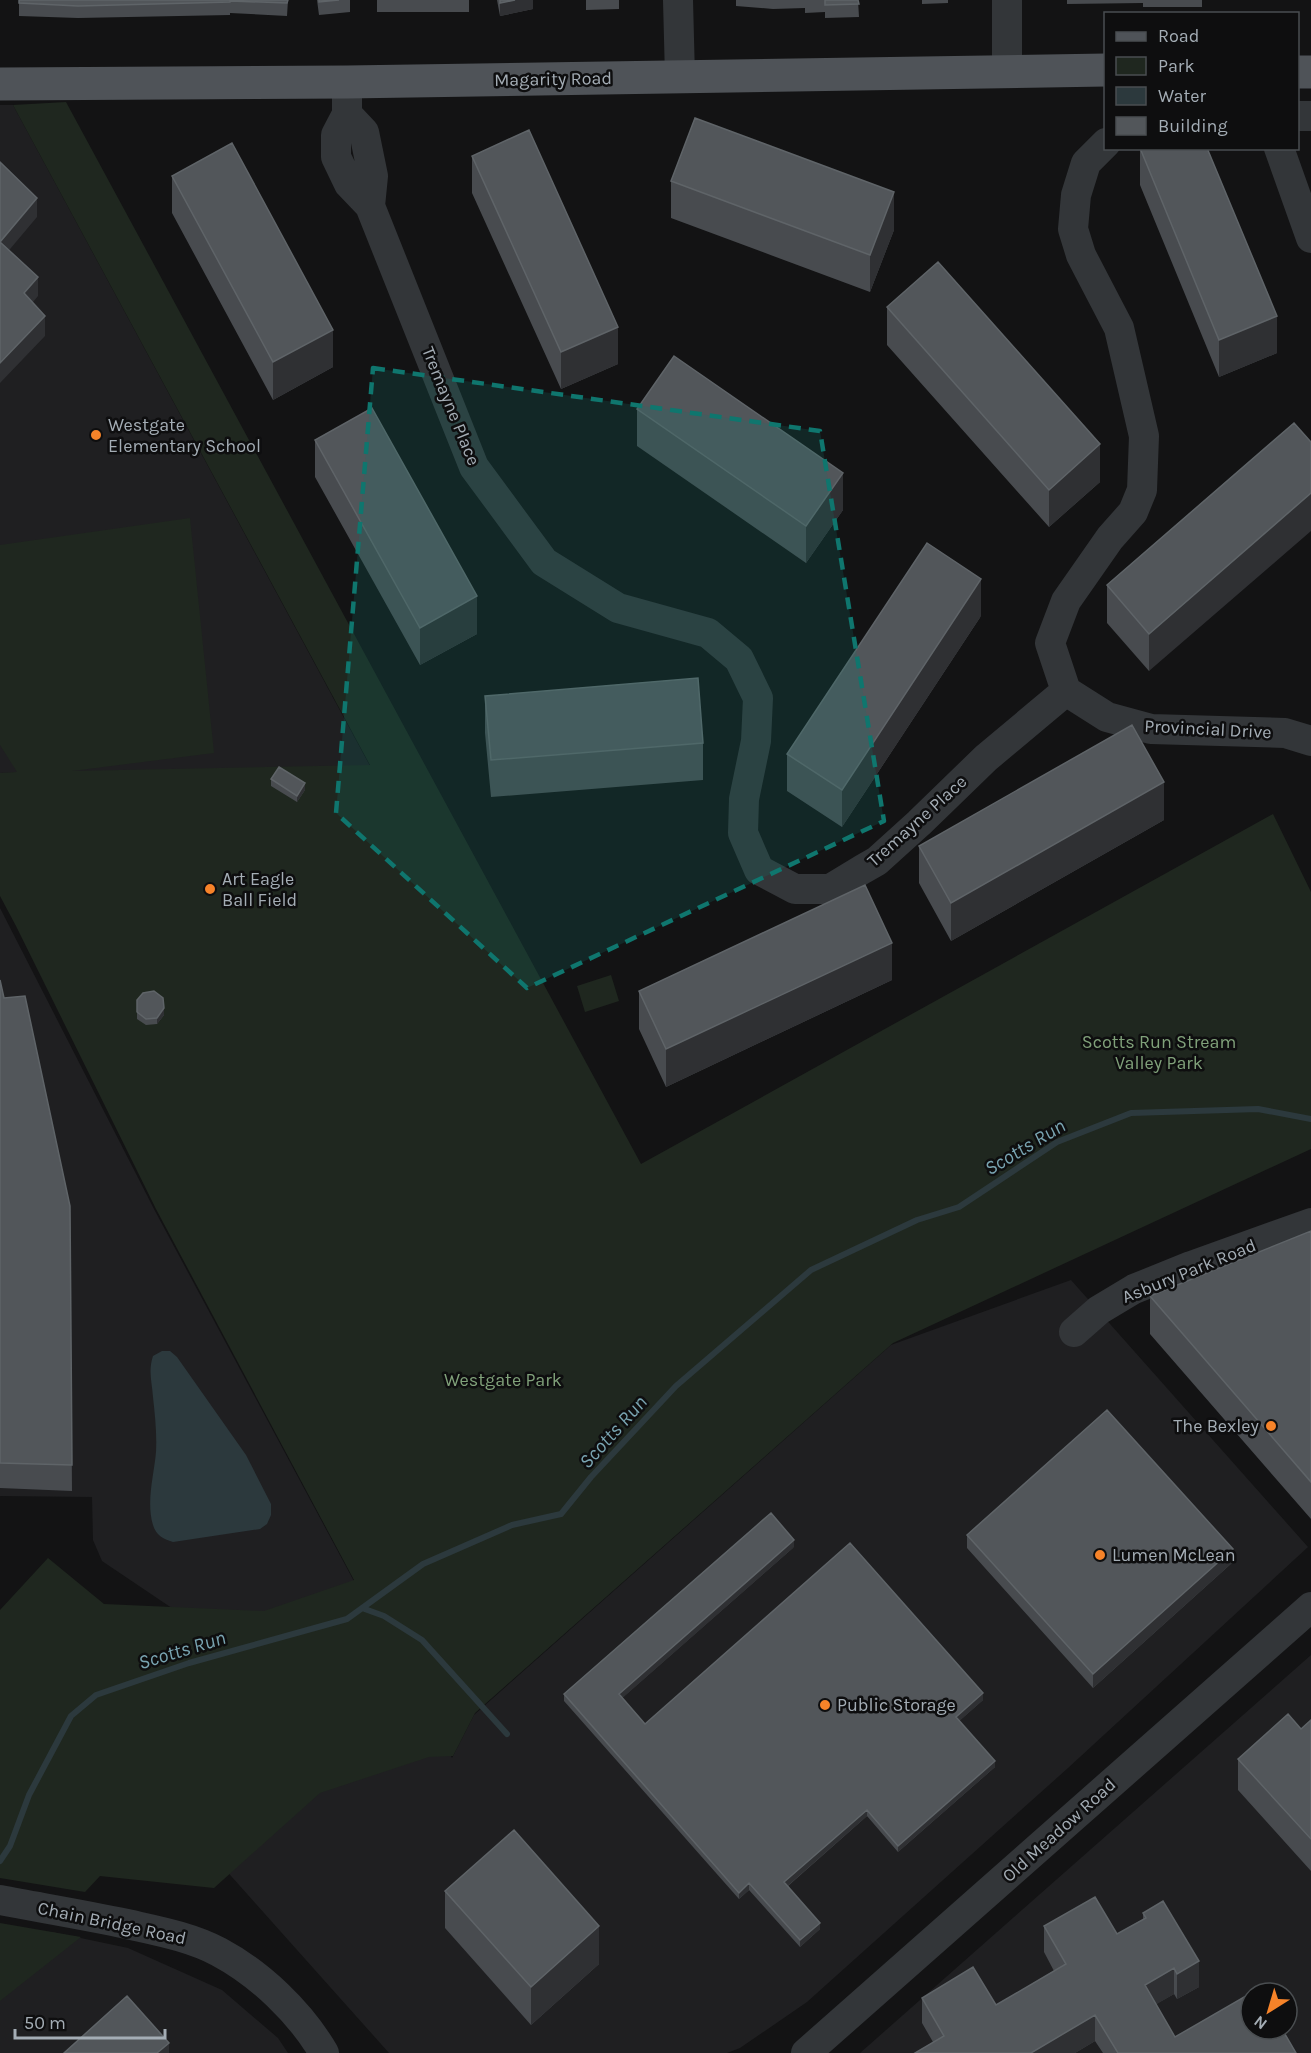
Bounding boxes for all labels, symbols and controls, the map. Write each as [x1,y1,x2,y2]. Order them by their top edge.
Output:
legend [1104,12,1299,150]
text: Road [1158,25,1199,47]
text: Park [1158,55,1195,77]
street label: Magarity Road [494,67,612,91]
text: Water [1158,85,1206,107]
text: Building [1158,115,1228,137]
street label: Tremayne Place [417,343,485,469]
place label: Westgate Elementary School [108,414,261,457]
marker: Westgate Elementary School [89,428,103,442]
street label: Provincial Drive [1144,715,1272,743]
street label: Tremayne Place [863,771,971,871]
place label: Art Eagle Ball Field [222,868,297,911]
marker: Art Eagle Ball Field [203,882,217,896]
park label: Scotts Run Stream Valley Park [1082,1031,1236,1074]
water label: Scotts Run [980,1114,1070,1180]
street label: Asbury Park Road [1119,1234,1259,1308]
park label: Westgate Park [444,1369,562,1391]
water label: Scotts Run [574,1391,652,1473]
place label: The Bexley [1173,1415,1260,1437]
marker: The Bexley [1264,1419,1278,1433]
place label: Lumen McLean [1112,1544,1236,1566]
marker: Lumen McLean [1093,1548,1107,1562]
water label: Scotts Run [136,1626,228,1674]
place label: Public Storage [837,1694,956,1716]
marker: Public Storage [818,1698,832,1712]
street label: Old Meadow Road [998,1773,1120,1887]
street label: Chain Bridge Road [36,1897,188,1949]
north arrow [1239,1981,1299,2041]
scale bar [15,2002,165,2040]
text: 50 m [24,2012,66,2034]
text: N [1250,2012,1271,2034]

